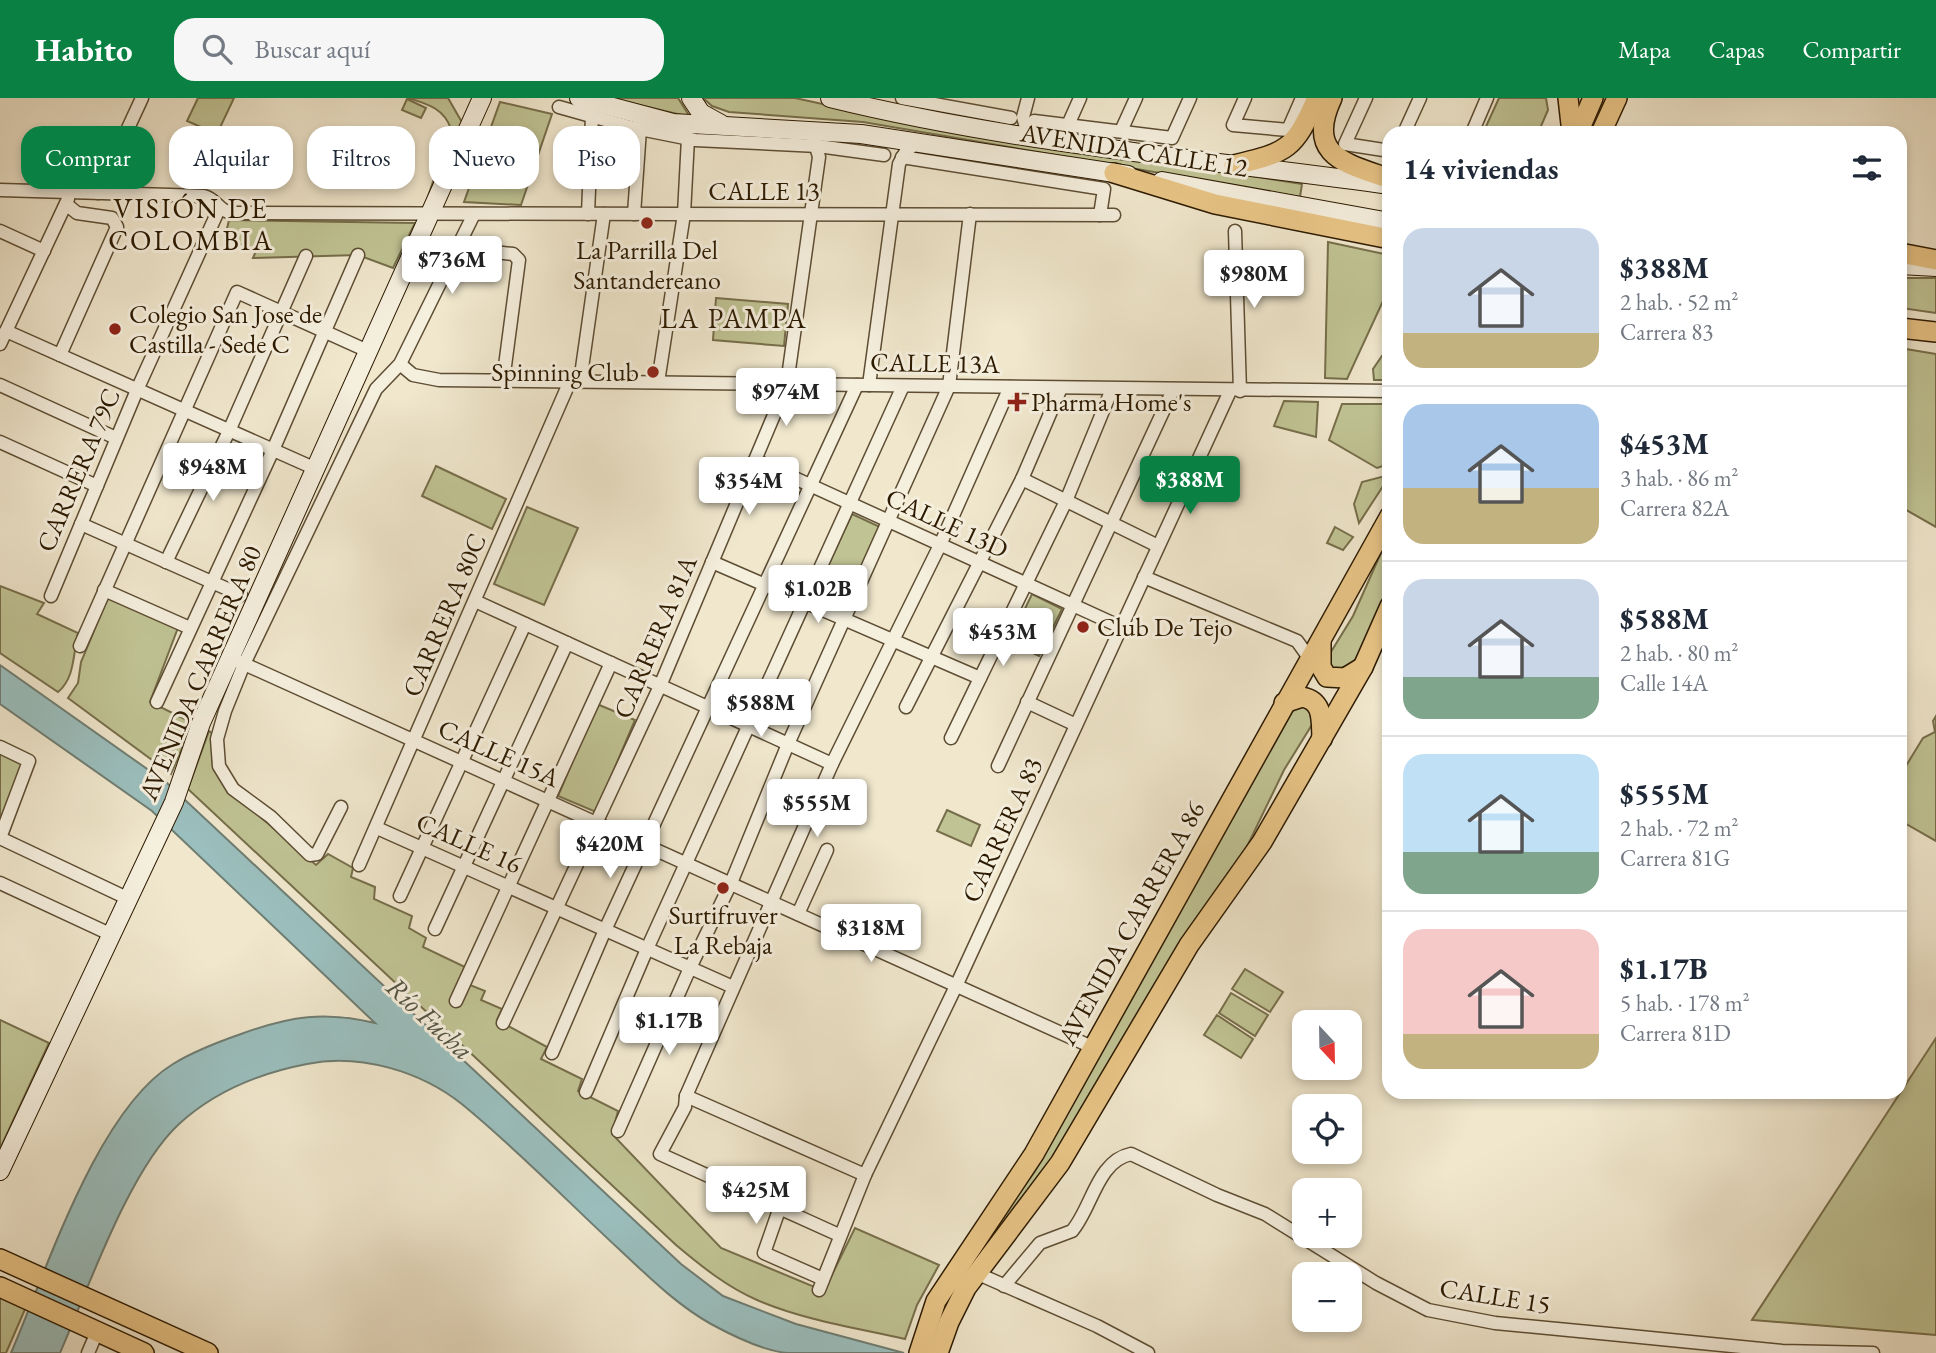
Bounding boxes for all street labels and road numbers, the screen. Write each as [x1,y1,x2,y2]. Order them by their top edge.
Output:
street label: AVENIDA CALLE 12 [1017,115,1251,185]
street label: CALLE 13 [708,174,820,208]
street label: CALLE 13A [870,345,1001,381]
street label: CARRERA 79C [28,383,128,557]
street label: CALLE 13D [880,480,1014,566]
street label: CARRERA 80C [394,528,494,702]
street label: AVENIDA CARRERA 80 [130,540,269,807]
street label: CARRERA 81A [605,549,705,724]
street label: CALLE 15A [433,711,566,795]
street label: CARRERA 83 [954,752,1050,908]
street label: AVENIDA CARRERA 86 [1049,795,1212,1052]
street label: CALLE 16 [411,805,527,881]
street label: CALLE 15 [1437,1270,1553,1322]

